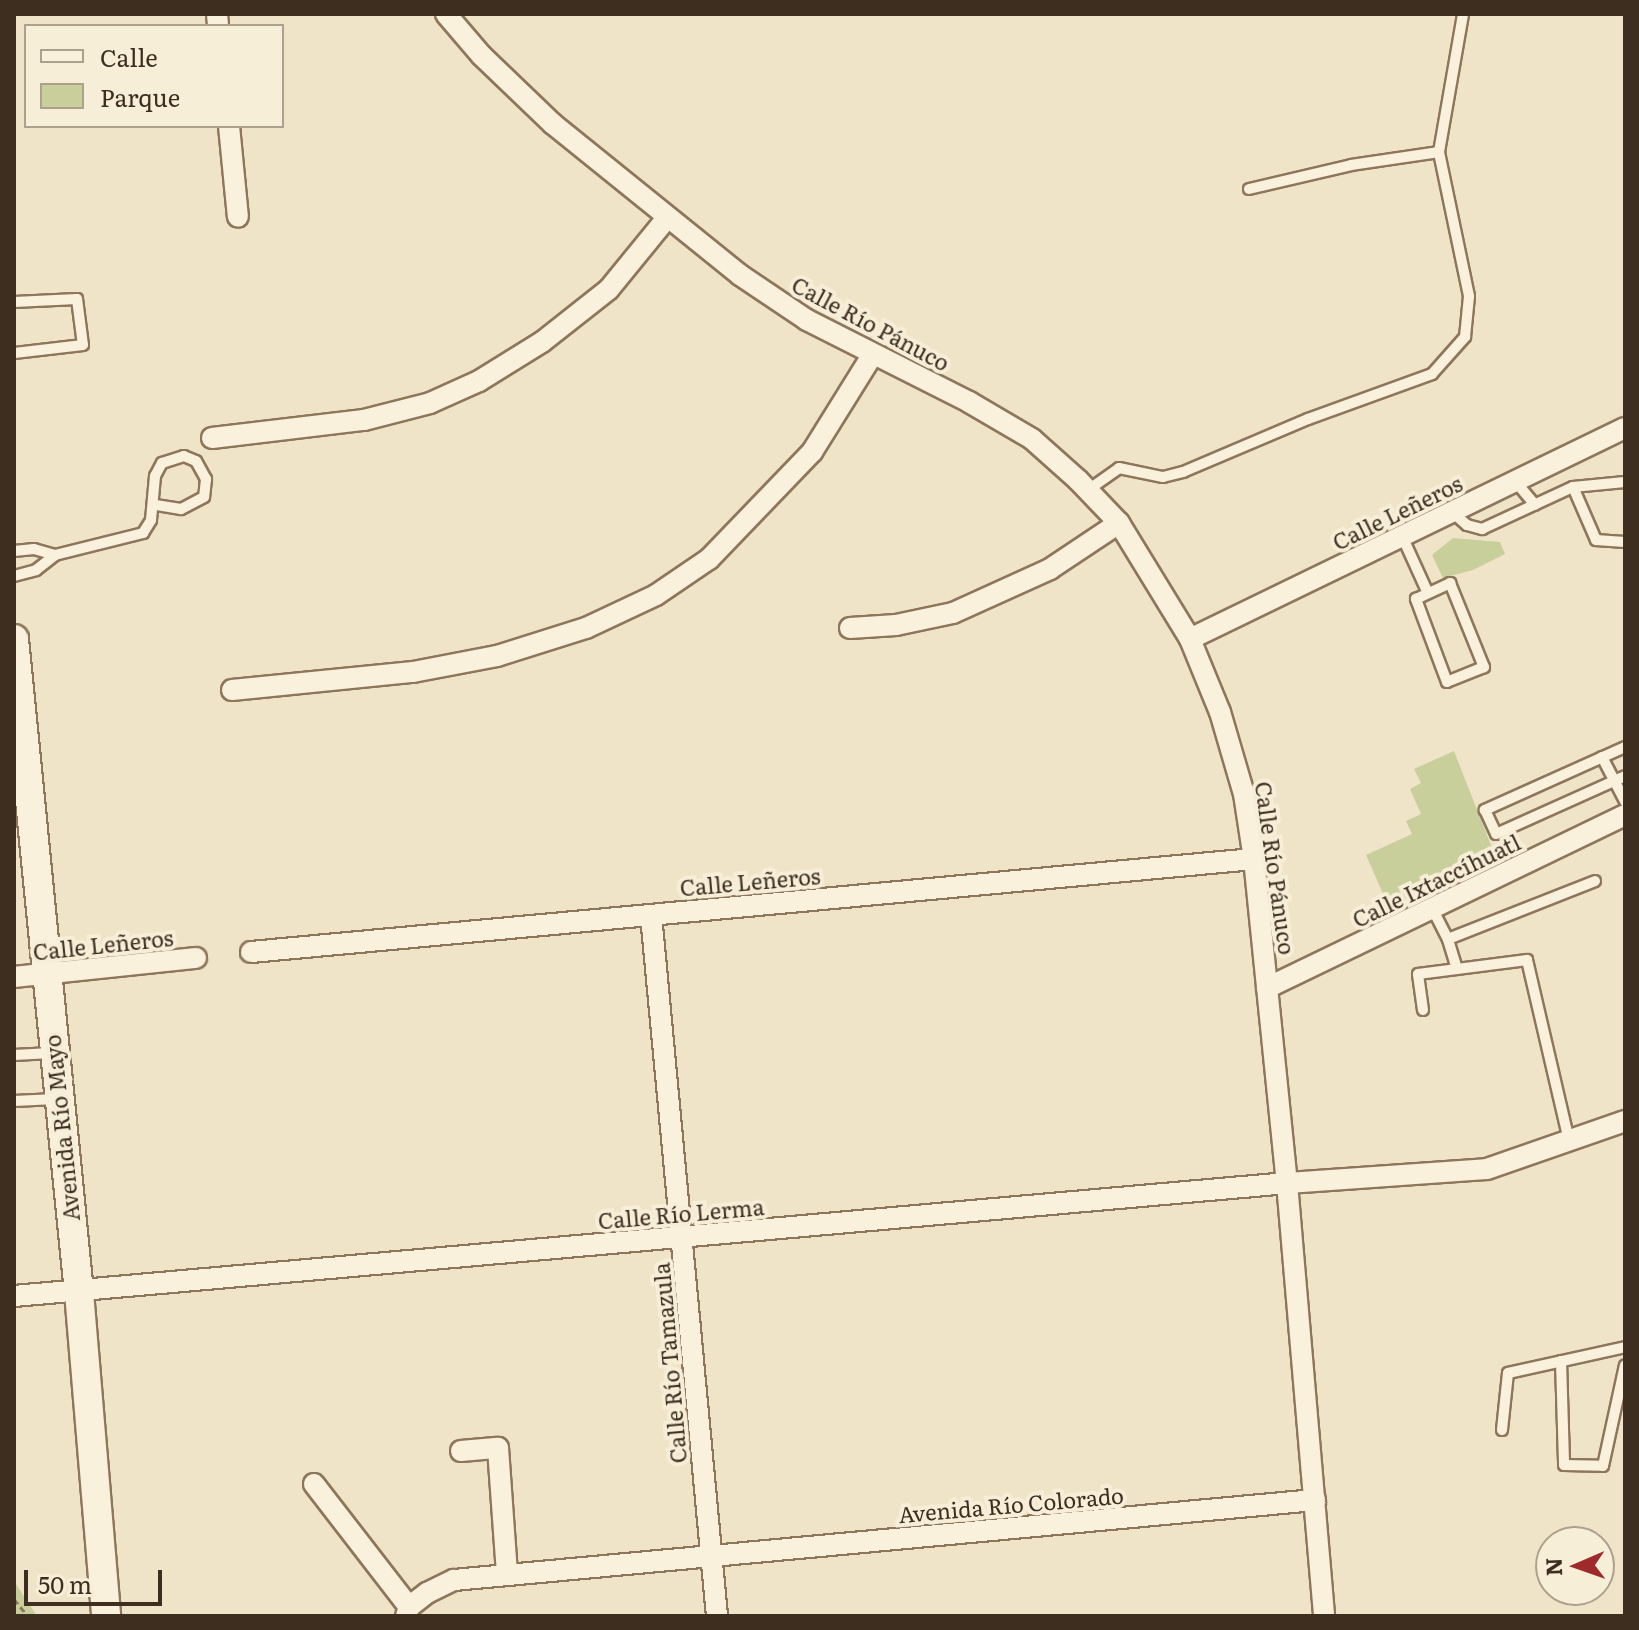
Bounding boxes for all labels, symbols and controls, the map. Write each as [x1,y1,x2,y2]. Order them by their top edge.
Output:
legend [24,24,284,128]
text: Calle [100,39,158,74]
text: Parque [100,79,180,114]
street label: Calle Río Pánuco [788,270,954,376]
street label: Calle Leñeros [1328,469,1466,555]
street label: Calle Río Pánuco [1251,780,1301,956]
street label: Calle Ixtaccíhuatl [1348,828,1524,932]
street label: Calle Leñeros [679,862,821,900]
street label: Calle Leñeros [32,924,174,964]
street label: Avenida Río Mayo [38,1033,84,1223]
street label: Calle Río Lerma [597,1193,765,1233]
street label: Calle Río Tamazula [647,1262,691,1464]
street label: Avenida Río Colorado [897,1481,1125,1527]
north arrow [1535,1526,1615,1606]
scale bar [28,1554,166,1604]
text: N [1536,1557,1569,1577]
text: 50 m [38,1566,92,1601]

